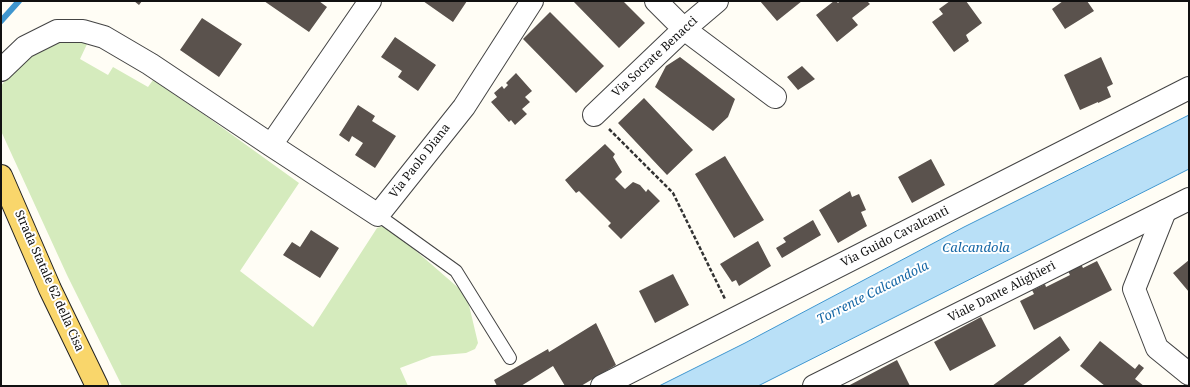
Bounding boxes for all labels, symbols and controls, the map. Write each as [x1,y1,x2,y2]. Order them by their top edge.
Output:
street label: Via Socrate Benacci [609,14,701,100]
street label: Via Paolo Diana [387,121,453,201]
street label: Via Guido Cavalcanti [839,204,951,270]
street label: Strada Statale 62 della Cisa [11,208,87,354]
water label: Calcandola [942,240,1010,256]
water label: Torrente Calcandola [814,258,932,328]
street label: Viale Dante Alighieri [946,259,1058,325]

